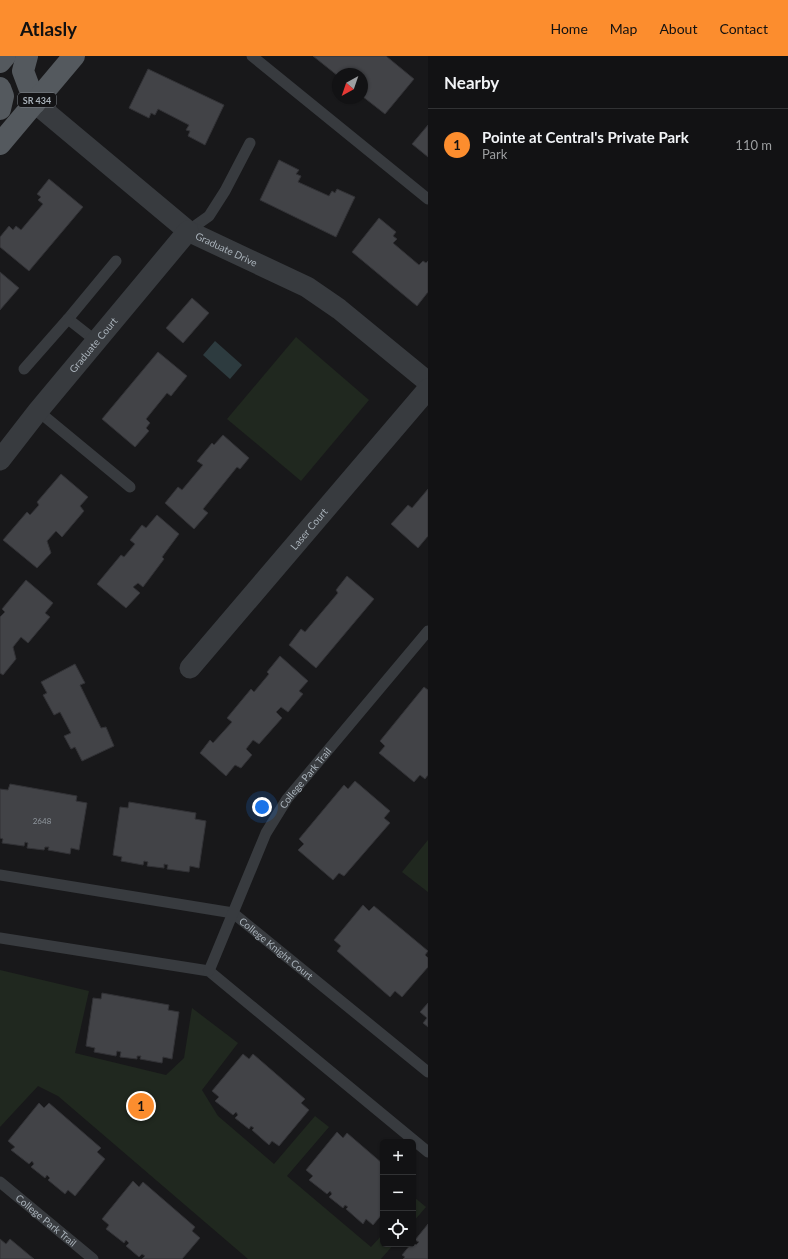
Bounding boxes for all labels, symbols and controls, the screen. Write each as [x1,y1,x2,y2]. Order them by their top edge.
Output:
text: Atlasly [20,17,77,40]
text: Home [550,20,588,37]
text: Map [610,20,637,37]
text: About [659,20,697,37]
text: Contact [719,20,768,37]
north arrow [332,68,368,104]
text: Nearby [444,72,499,93]
road number: SR 434 [18,93,56,107]
text: Pointe at Central's Private Park [482,128,689,146]
text: 1 [453,137,461,153]
text: 110 m [735,137,772,153]
text: Park [482,146,507,162]
street label: Graduate Drive [194,229,259,269]
street label: Graduate Court [67,315,120,375]
street label: Laser Court [288,505,330,552]
street label: College Park Trail [277,745,334,811]
your location [252,797,272,817]
house number: 2648 [33,816,52,826]
street label: College Knight Court [237,915,316,982]
pin: 1 [128,1091,154,1121]
map controls [380,1139,416,1247]
button: + [380,1139,416,1175]
button: − [380,1175,416,1211]
street label: College Park Trail [13,1192,79,1249]
button: locate [380,1211,416,1247]

